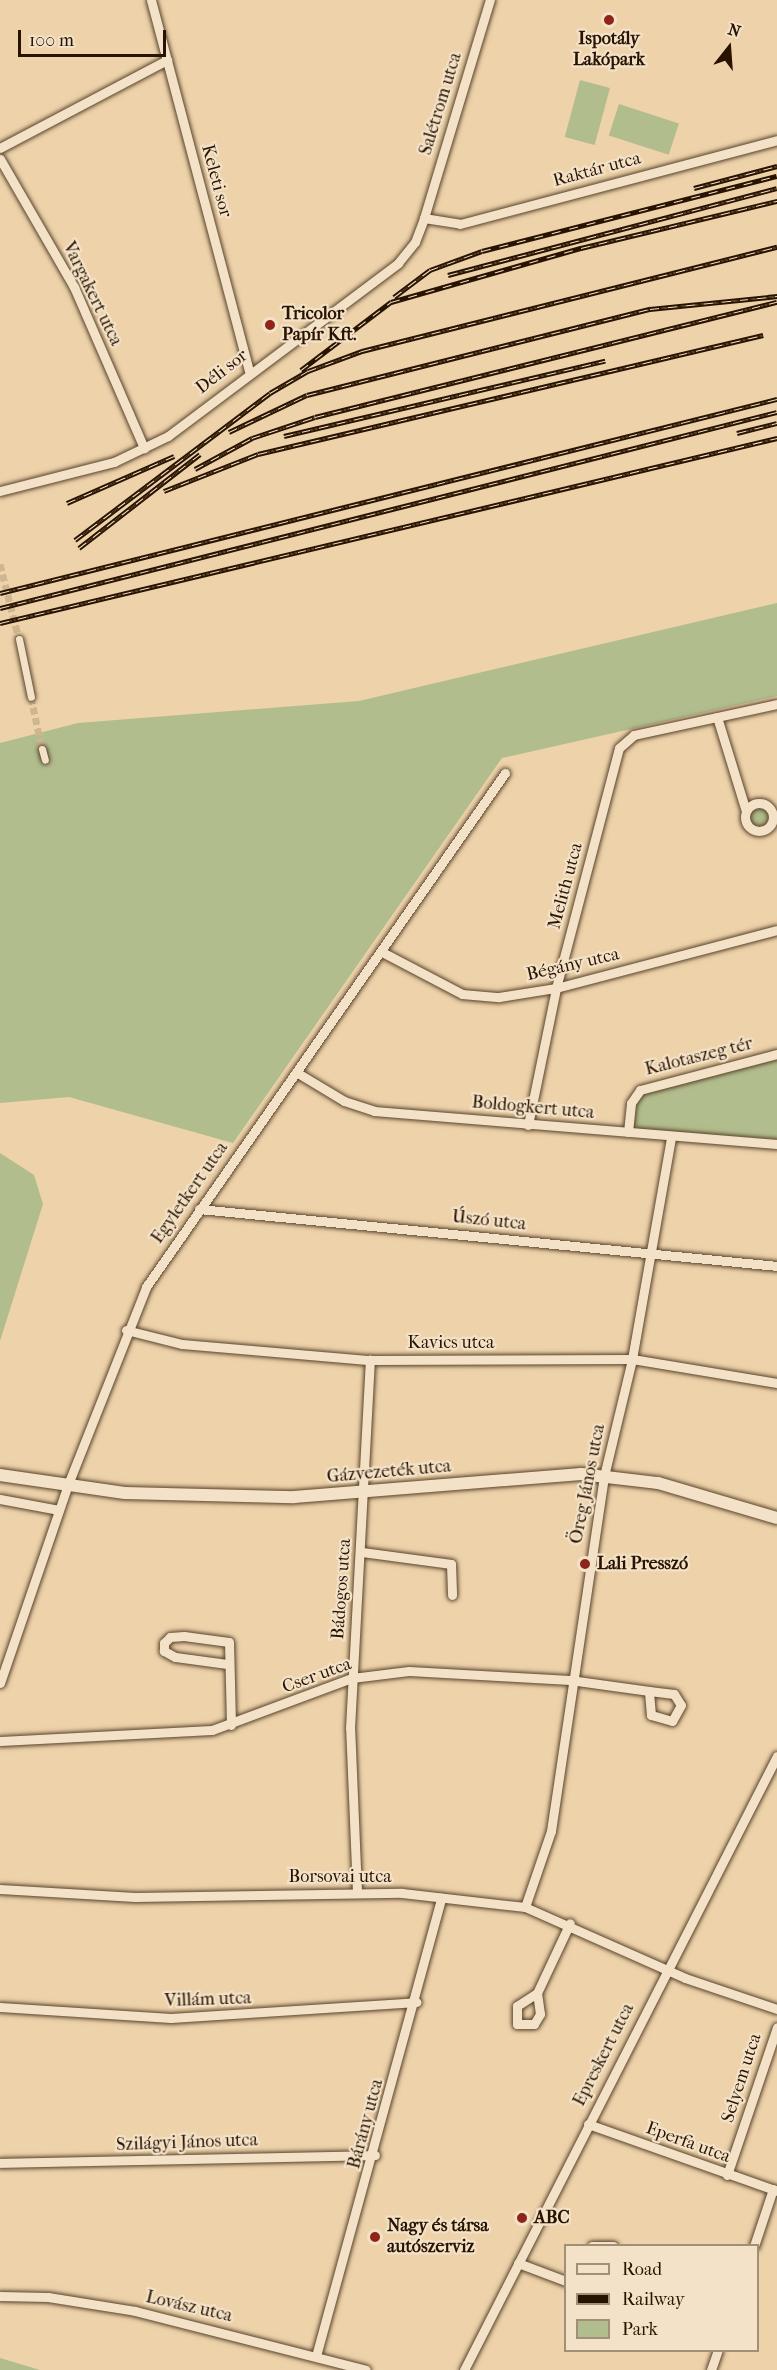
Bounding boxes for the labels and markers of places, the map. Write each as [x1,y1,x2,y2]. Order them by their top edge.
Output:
marker: Ispotály Lakópark [602,13,616,27]
place label: Ispotály Lakópark [573,29,645,72]
place label: Tricolor Papír Kft. [282,304,356,346]
marker: Tricolor Papír Kft. [263,318,277,332]
place label: Lali Presszó [597,1553,688,1575]
marker: Lali Presszó [578,1557,592,1571]
place label: ABC [534,2207,569,2229]
marker: ABC [515,2211,529,2225]
place label: Nagy és társa autószerviz [387,2216,489,2258]
marker: Nagy és társa autószerviz [368,2230,382,2244]

